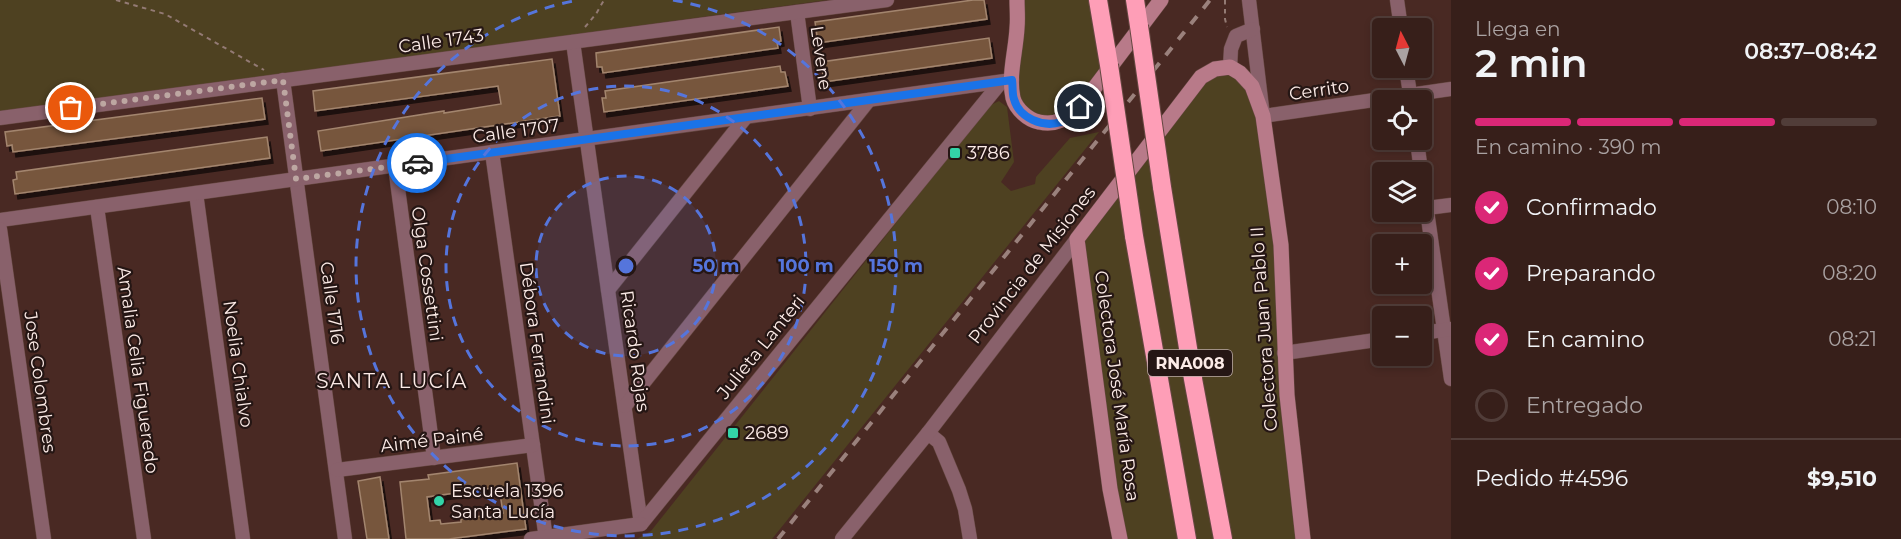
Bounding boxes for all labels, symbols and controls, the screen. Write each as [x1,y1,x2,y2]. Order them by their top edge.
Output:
text: Llega en [1475,17,1561,41]
north arrow [1372,18,1432,78]
map controls [1372,18,1432,366]
street label: Calle 1743 [397,24,485,58]
street label: Levene [806,25,836,92]
text: 08:37–08:42 [1744,38,1877,65]
text: 2 min [1475,39,1588,87]
street label: Cerrito [1288,75,1350,105]
pin [1054,81,1105,132]
pin [45,82,96,133]
icon: home [1063,90,1096,123]
button: locate [1372,90,1432,150]
icon: bag [54,91,87,124]
street label: Calle 1707 [471,114,561,148]
courier [387,133,447,193]
text: En camino · 390 m [1475,135,1662,159]
place label: 3786 [967,142,1010,164]
marker: 3786 [948,146,962,160]
icon: car [401,147,434,180]
button: layers [1372,162,1432,222]
street label: Provincia de Misiones [964,182,1101,348]
icon: check [1475,191,1508,224]
text: Confirmado [1526,194,1657,221]
text: 08:10 [1826,195,1877,219]
street label: Olga Cossettini [407,205,447,343]
street label: Colectora Juan Pablo II [1246,226,1282,432]
button: + [1372,234,1432,294]
text: 50 m [693,255,739,277]
text: 100 m [778,255,834,277]
text: 150 m [869,255,923,277]
centre of rings [616,256,636,276]
icon: check [1475,257,1508,290]
street label: Calle 1716 [315,260,349,346]
text: Preparando [1526,260,1655,287]
street label: Débora Ferrandini [515,261,559,425]
text: 08:20 [1822,261,1877,285]
street label: Amalia Celia Figueredo [113,265,163,475]
street label: Colectora José María Rosa [1090,269,1144,503]
street label: Ricardo Rojas [616,289,654,413]
street label: Julieta Lanteri [712,291,810,404]
street label: Noelia Chialvo [218,299,258,429]
button: − [1372,306,1432,366]
street label: Jose Colombres [19,309,61,454]
icon: check [1475,323,1508,356]
text: En camino [1526,326,1645,353]
text: 08:21 [1828,327,1877,351]
road number: RNA008 [1148,350,1232,376]
district label: SANTA LUCÍA [316,369,468,393]
text: Entregado [1526,392,1643,419]
place label: 2689 [745,422,789,444]
street label: Aimé Painé [379,423,485,457]
marker: 2689 [726,426,740,440]
text: Pedido #4596 [1475,465,1628,492]
text: $9,510 [1807,465,1877,492]
place label: Escuela 1396 Santa Lucía [451,480,564,523]
marker: Escuela 1396 Santa Lucía [432,494,446,508]

